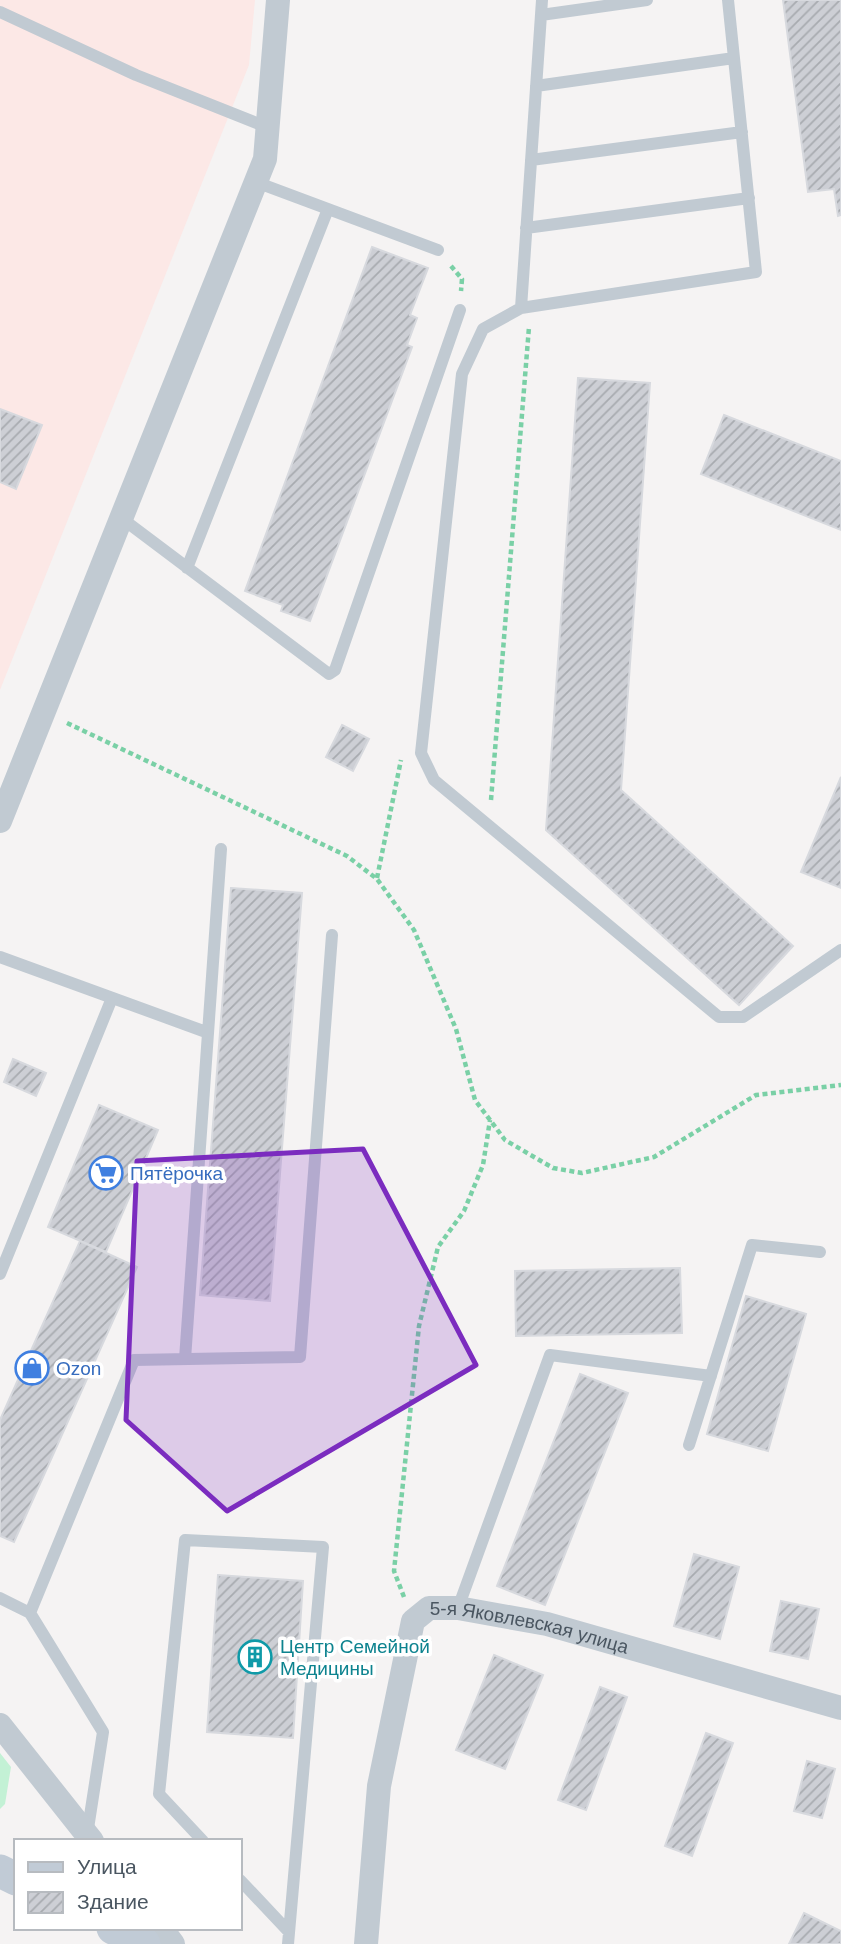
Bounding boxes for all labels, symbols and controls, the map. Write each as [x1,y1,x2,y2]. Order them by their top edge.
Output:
supermarket icon: Пятёрочка [87,1154,125,1192]
place label: Пятёрочка [130,1163,224,1184]
shop icon: Ozon [13,1349,51,1387]
place label: Ozon [56,1358,101,1379]
street label: 5-я Яковлевская улица [430,1597,632,1657]
place label: Центр Семейной Медицины [280,1636,430,1679]
building icon: Центр Семейной Медицины [236,1638,274,1676]
legend [14,1839,242,1930]
text: Улица [77,1855,137,1878]
text: Здание [77,1890,149,1913]

